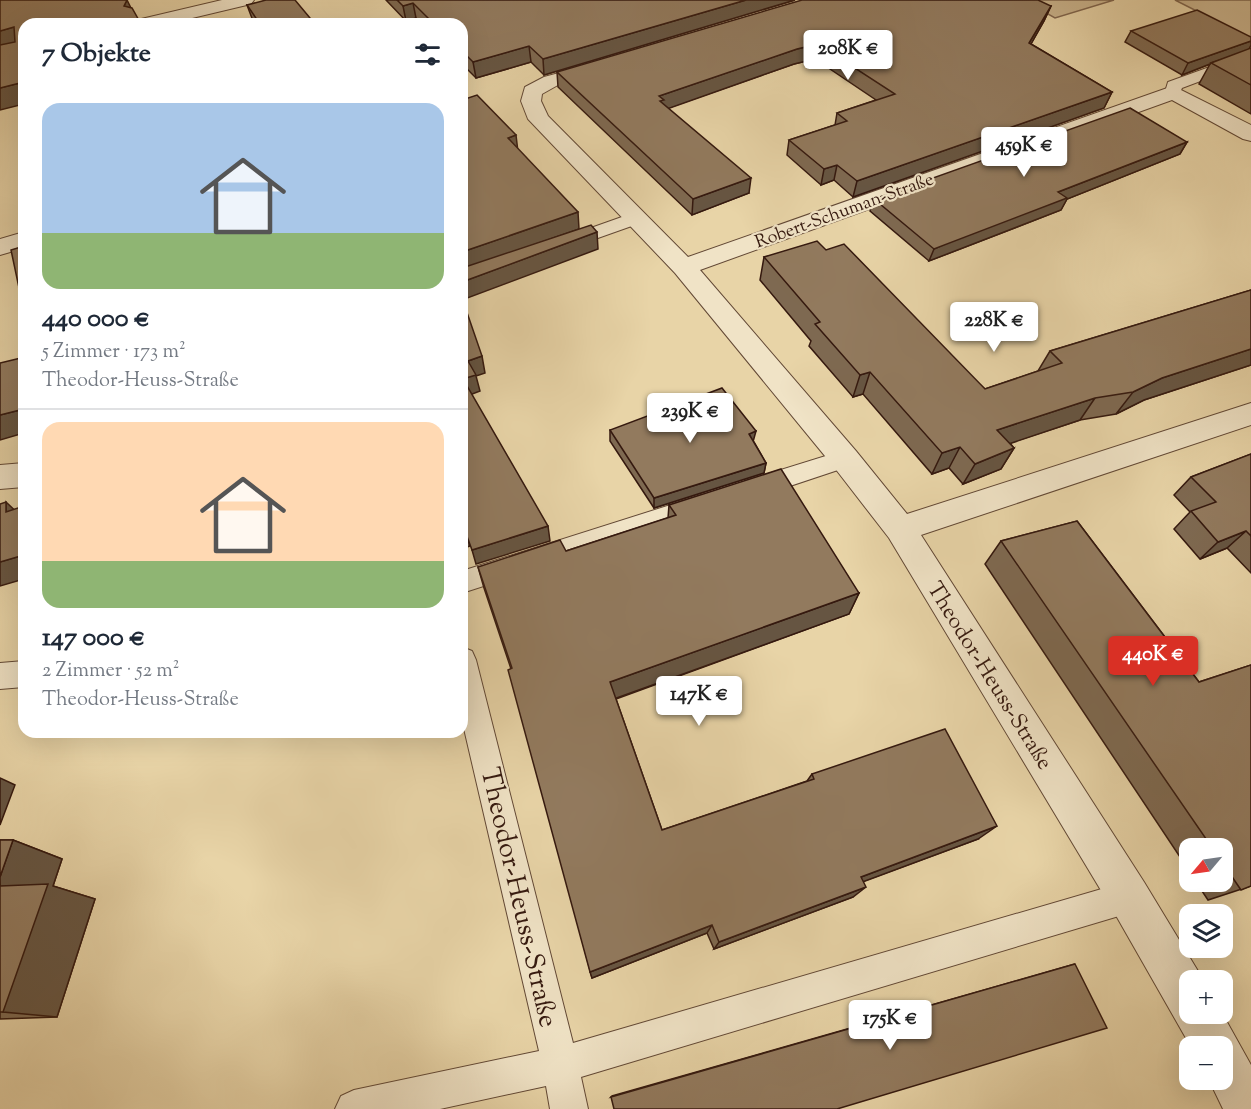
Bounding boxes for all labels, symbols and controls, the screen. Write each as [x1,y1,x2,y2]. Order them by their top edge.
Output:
pin: 208K € [799,30,897,81]
text: 208K € [818,35,878,64]
text: 7 Objekte [42,36,151,73]
icon: filters [411,38,444,71]
pin: 459K € [975,127,1073,178]
text: 459K € [995,132,1053,161]
icon: home [189,142,297,250]
street label: Robert-Schuman-Straße [752,167,938,256]
text: 440 000 € [42,301,150,338]
pin: 228K € [945,302,1043,353]
text: 228K € [964,307,1024,336]
text: 5 Zimmer · 173 m² [42,338,186,367]
text: Theodor-Heuss-Straße [42,367,239,396]
pin: 239K € [641,393,739,444]
text: 239K € [661,398,719,427]
icon: home [189,461,297,569]
street label: Theodor-Heuss-Straße [918,576,1059,777]
text: 147 000 € [42,620,145,657]
pin: 440K € [1104,636,1202,687]
text: 440K € [1122,641,1184,670]
text: 2 Zimmer · 52 m² [42,657,180,686]
pin: 147K € [650,676,748,727]
text: 147K € [670,681,728,710]
text: Theodor-Heuss-Straße [42,686,239,715]
street label: Theodor-Heuss-Straße [469,764,566,1031]
north arrow [1179,838,1233,892]
map controls [1179,838,1233,1090]
button: layers [1179,904,1233,958]
button: + [1179,970,1233,1024]
pin: 175K € [841,1000,939,1051]
text: 175K € [863,1005,917,1034]
button: − [1179,1036,1233,1090]

